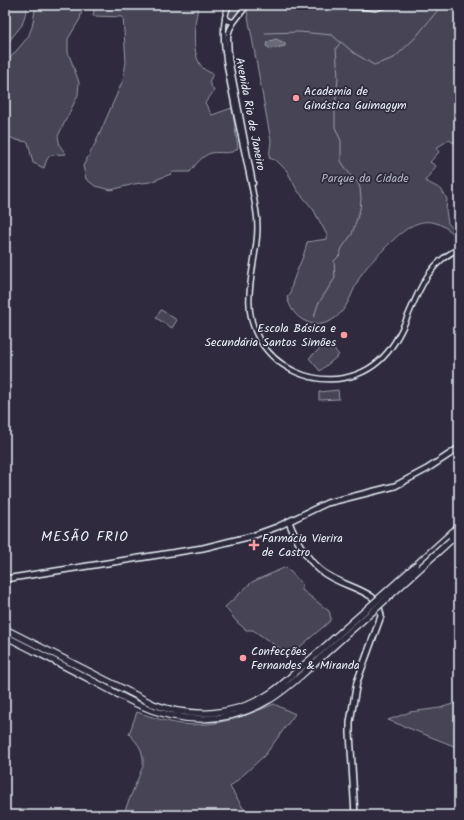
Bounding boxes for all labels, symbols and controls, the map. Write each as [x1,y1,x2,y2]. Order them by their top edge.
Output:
street label: Avenida Rio de Janeiro [230,56,270,172]
place label: Academia de Ginástica Guimagym [304,82,407,115]
marker: Academia de Ginástica Guimagym [291,93,301,103]
park label: Parque da Cidade [321,169,409,188]
place label: Escola Básica e Secundária Santos Simões [205,319,337,352]
marker: Escola Básica e Secundária Santos Simões [339,330,349,340]
district label: MESÃO FRIO [41,526,129,548]
place label: Farmácia Vierira de Castro [262,529,343,562]
marker: Farmácia Vierira de Castro [249,540,259,550]
place label: Confecções Fernandes & Miranda [251,642,360,675]
marker: Confecções Fernandes & Miranda [238,653,248,663]

